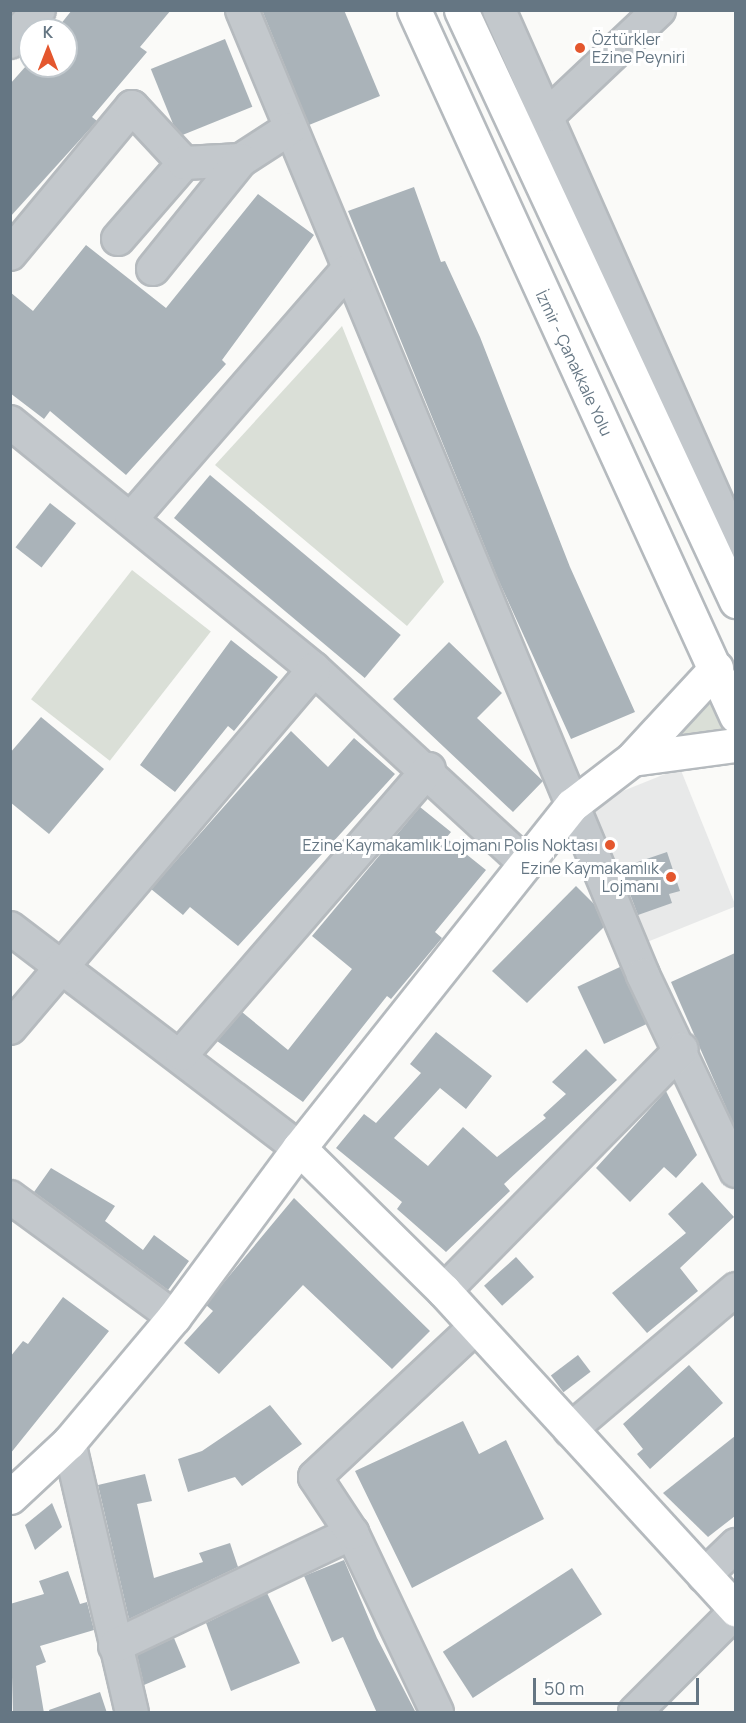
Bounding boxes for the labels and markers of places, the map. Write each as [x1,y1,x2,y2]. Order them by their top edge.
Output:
place label: Öztürkler Ezine Peyniri [592,29,685,67]
marker: Öztürkler Ezine Peyniri [573,41,587,55]
place label: Ezine Kaymakamlık Lojmanı Polis Noktası [302,835,598,855]
marker: Ezine Kaymakamlık Lojmanı Polis Noktası [603,838,617,852]
place label: Ezine Kaymakamlık Lojmanı [521,858,659,896]
marker: Ezine Kaymakamlık Lojmanı [664,870,678,884]

